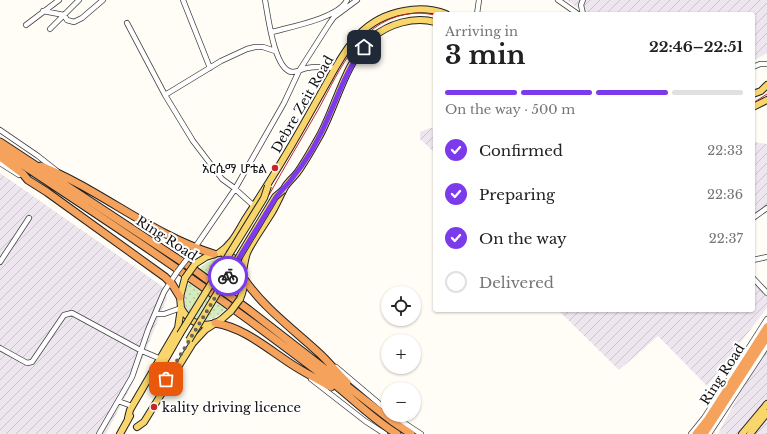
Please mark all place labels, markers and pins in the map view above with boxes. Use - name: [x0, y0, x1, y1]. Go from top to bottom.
- pin: [347, 30, 381, 64]
- place label: አርሴማ ሆቴል: [202, 160, 267, 177]
- marker: አርሴማ ሆቴል: [270, 163, 280, 173]
- pin: [149, 362, 183, 396]
- place label: kality driving licence: [162, 399, 301, 416]
- marker: kality driving licence: [149, 402, 159, 412]

